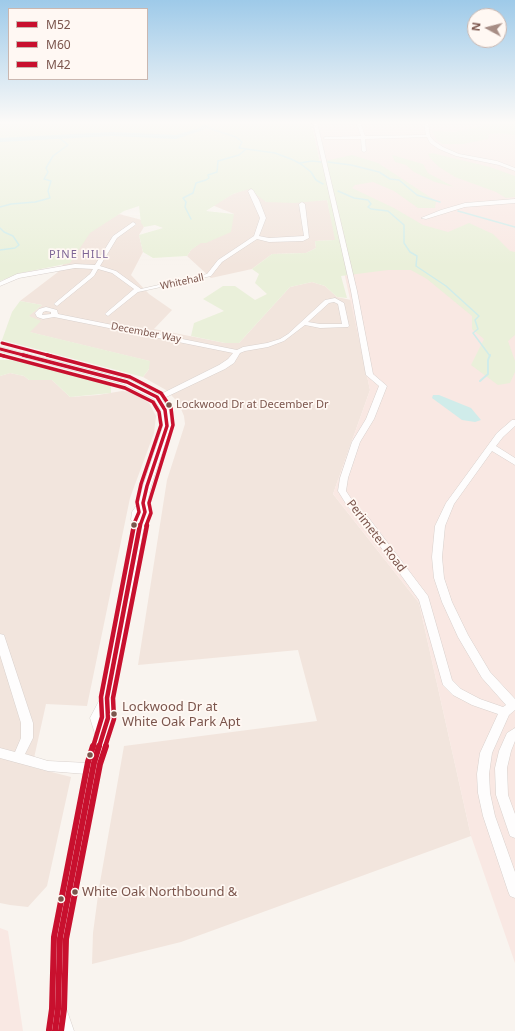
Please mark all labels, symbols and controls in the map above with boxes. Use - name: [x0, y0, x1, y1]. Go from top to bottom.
- legend: [8, 8, 148, 80]
- north arrow: [467, 8, 507, 48]
- text: M52: [46, 16, 71, 33]
- text: N: [468, 21, 484, 32]
- text: M60: [46, 36, 71, 53]
- text: M42: [46, 56, 71, 73]
- district label: PINE HILL: [49, 248, 109, 262]
- street label: Whitehall: [159, 272, 205, 292]
- street label: December Way: [110, 320, 182, 346]
- place label: Lockwood Dr at December Dr: [176, 398, 329, 412]
- marker: Lockwood Dr at December Dr: [164, 400, 174, 410]
- street label: Perimeter Road: [343, 497, 409, 575]
- unlabelled marker: [129, 520, 139, 530]
- place label: Lockwood Dr at White Oak Park Apt: [122, 699, 240, 730]
- marker: Lockwood Dr at White Oak Park Apt: [109, 709, 119, 719]
- unlabelled marker: [85, 750, 95, 760]
- place label: White Oak Northbound &: [82, 884, 237, 900]
- marker: White Oak Northbound &: [70, 887, 80, 897]
- unlabelled marker: [56, 894, 66, 904]

